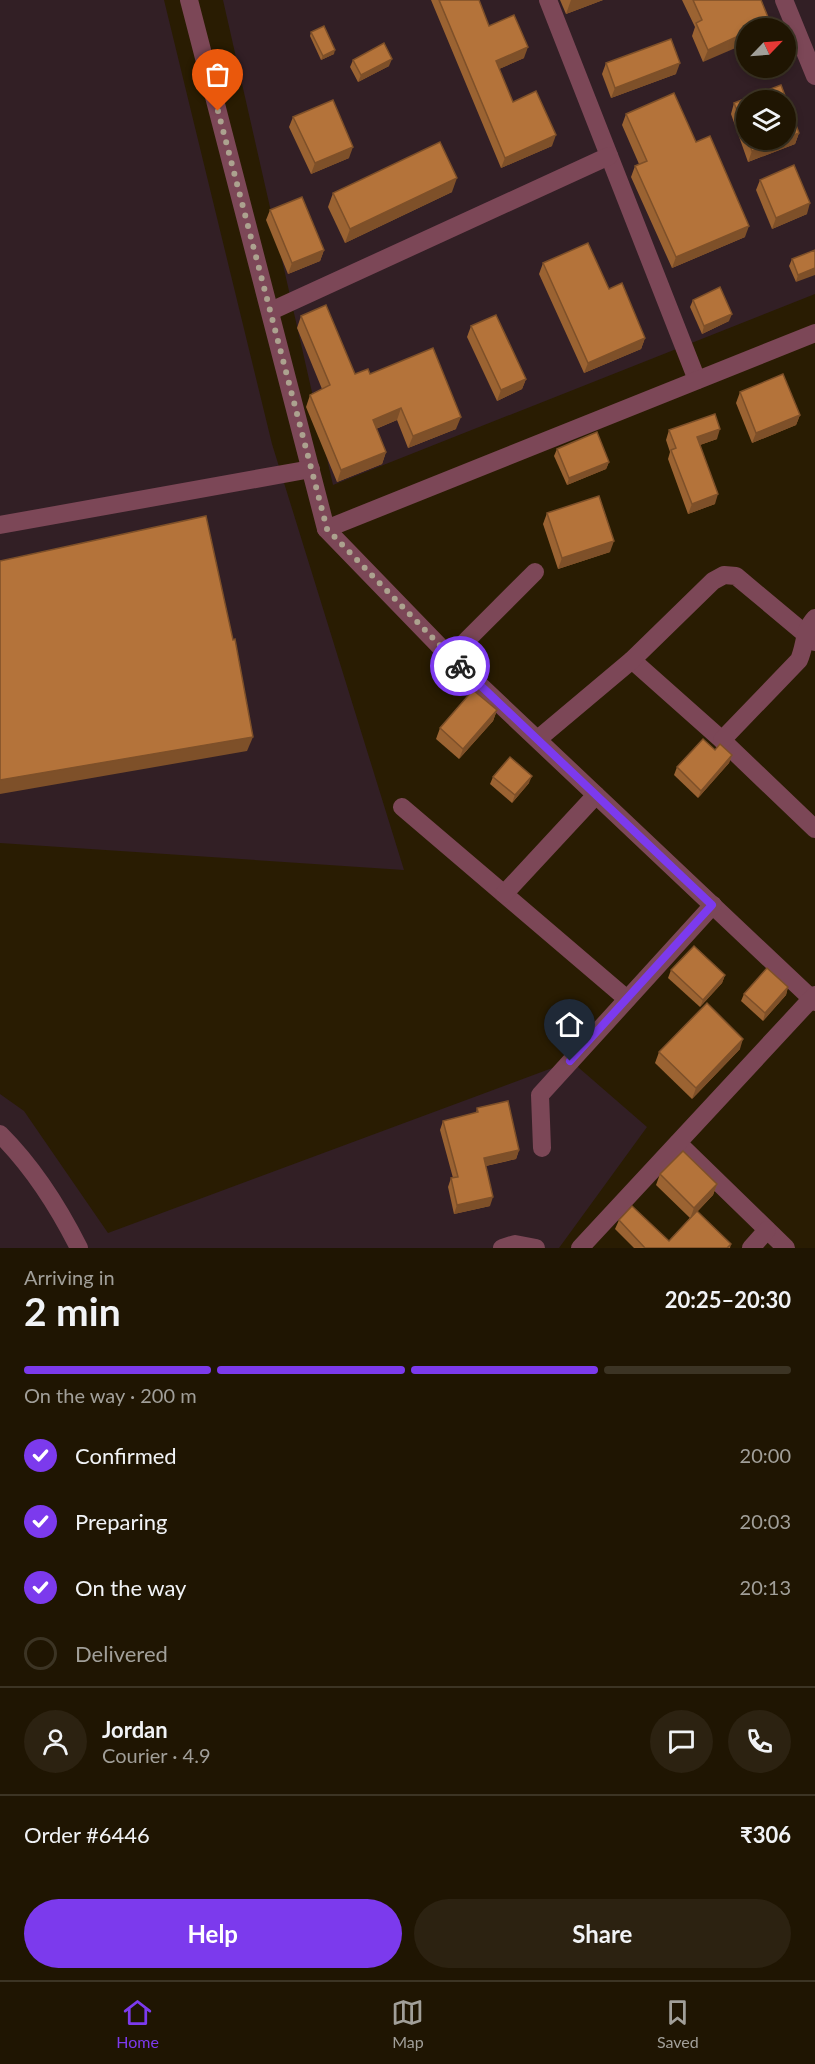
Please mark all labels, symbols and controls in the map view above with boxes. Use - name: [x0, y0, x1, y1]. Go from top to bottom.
- north arrow: [736, 18, 796, 78]
- map controls: [736, 18, 796, 150]
- pin: [192, 49, 243, 111]
- icon: bag: [201, 58, 234, 91]
- button: layers: [736, 90, 796, 150]
- courier: [430, 636, 490, 696]
- icon: bike: [444, 650, 477, 683]
- pin: [544, 999, 595, 1061]
- icon: home: [553, 1008, 586, 1041]
- text: Arriving in: [24, 1265, 115, 1289]
- text: 20:25–20:30: [665, 1286, 791, 1313]
- text: 2 min: [24, 1288, 121, 1334]
- text: On the way · 200 m: [24, 1383, 197, 1407]
- icon: check: [24, 1439, 57, 1472]
- text: Confirmed: [75, 1442, 177, 1469]
- text: 20:00: [740, 1443, 791, 1467]
- icon: check: [24, 1505, 57, 1538]
- text: Preparing: [75, 1508, 167, 1535]
- text: 20:03: [740, 1509, 791, 1533]
- icon: check: [24, 1571, 57, 1604]
- text: On the way: [75, 1574, 186, 1601]
- text: 20:13: [740, 1575, 791, 1599]
- text: Delivered: [75, 1640, 168, 1667]
- button: person: [24, 1710, 87, 1773]
- button: chat: [650, 1710, 713, 1773]
- button: phone: [728, 1710, 791, 1773]
- text: Jordan: [102, 1716, 168, 1743]
- text: Courier · 4.9: [102, 1743, 211, 1767]
- text: Order #6446: [24, 1821, 150, 1848]
- text: ₹306: [740, 1821, 791, 1848]
- button: Help: [24, 1899, 402, 1968]
- button: Share: [414, 1899, 791, 1968]
- tab: Home: [116, 1996, 159, 2051]
- tab: Map: [391, 1996, 424, 2051]
- tab: Saved: [657, 1996, 699, 2051]

